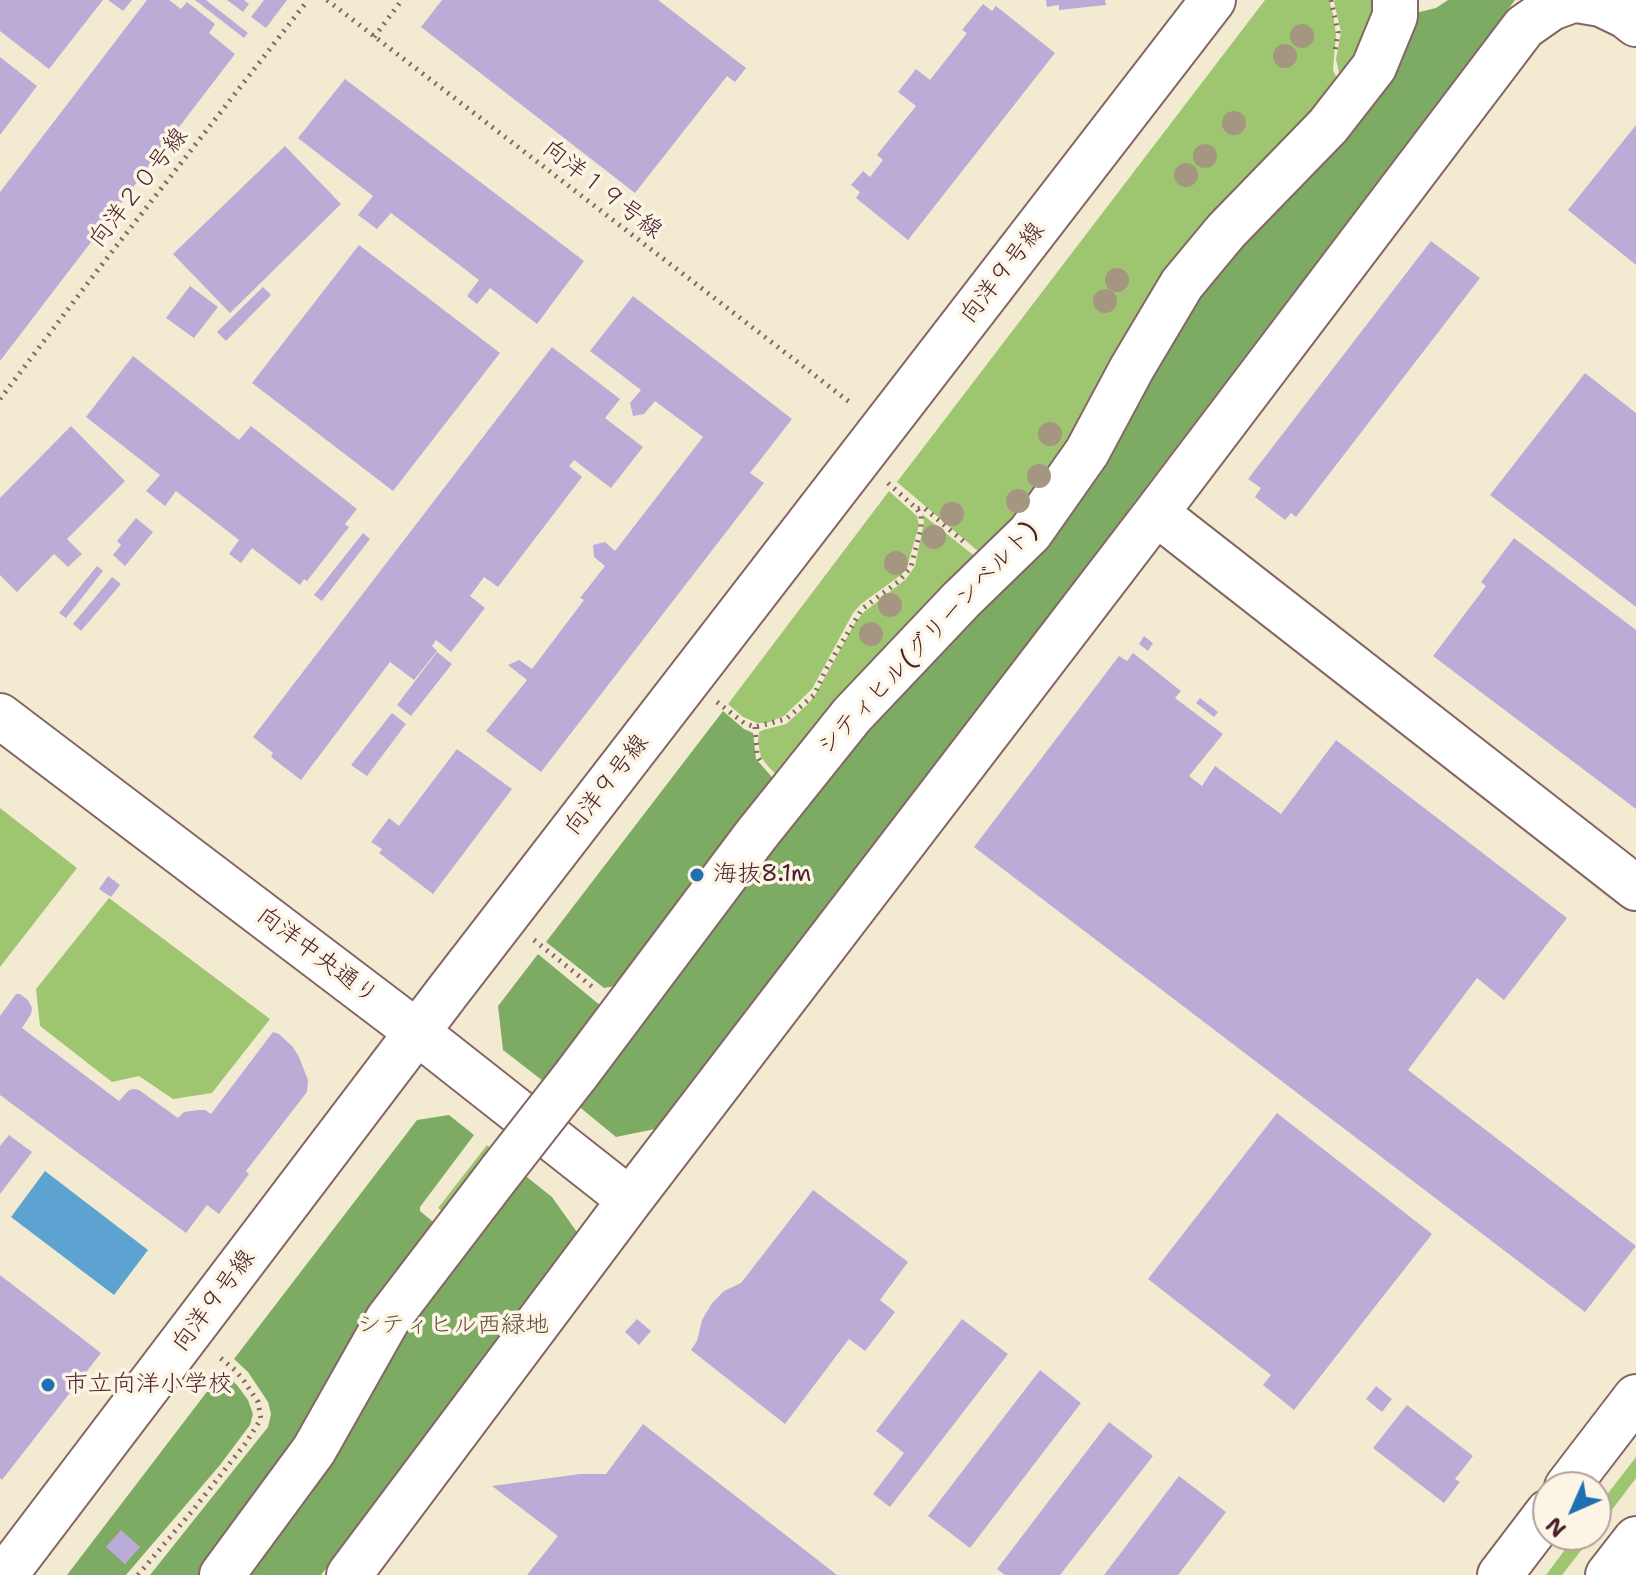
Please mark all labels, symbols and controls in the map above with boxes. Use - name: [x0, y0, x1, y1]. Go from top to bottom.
- street label: 向洋２０号線: [83, 122, 195, 254]
- street label: 向洋１９号線: [536, 134, 668, 246]
- street label: 向洋９号線: [955, 217, 1051, 329]
- street label: シティヒル(グリーンベルト): [812, 516, 1044, 762]
- street label: 向洋９号線: [559, 729, 655, 841]
- place label: 海抜8.1m: [713, 861, 811, 889]
- marker: 海抜8.1m: [688, 866, 706, 884]
- street label: 向洋中央通り: [251, 901, 383, 1011]
- street label: 向洋９号線: [166, 1244, 262, 1358]
- park label: シティヒル西緑地: [357, 1312, 549, 1340]
- place label: 市立向洋小学校: [64, 1371, 232, 1399]
- marker: 市立向洋小学校: [39, 1376, 57, 1394]
- north arrow: [1532, 1471, 1612, 1551]
- text: N: [1540, 1510, 1573, 1543]

